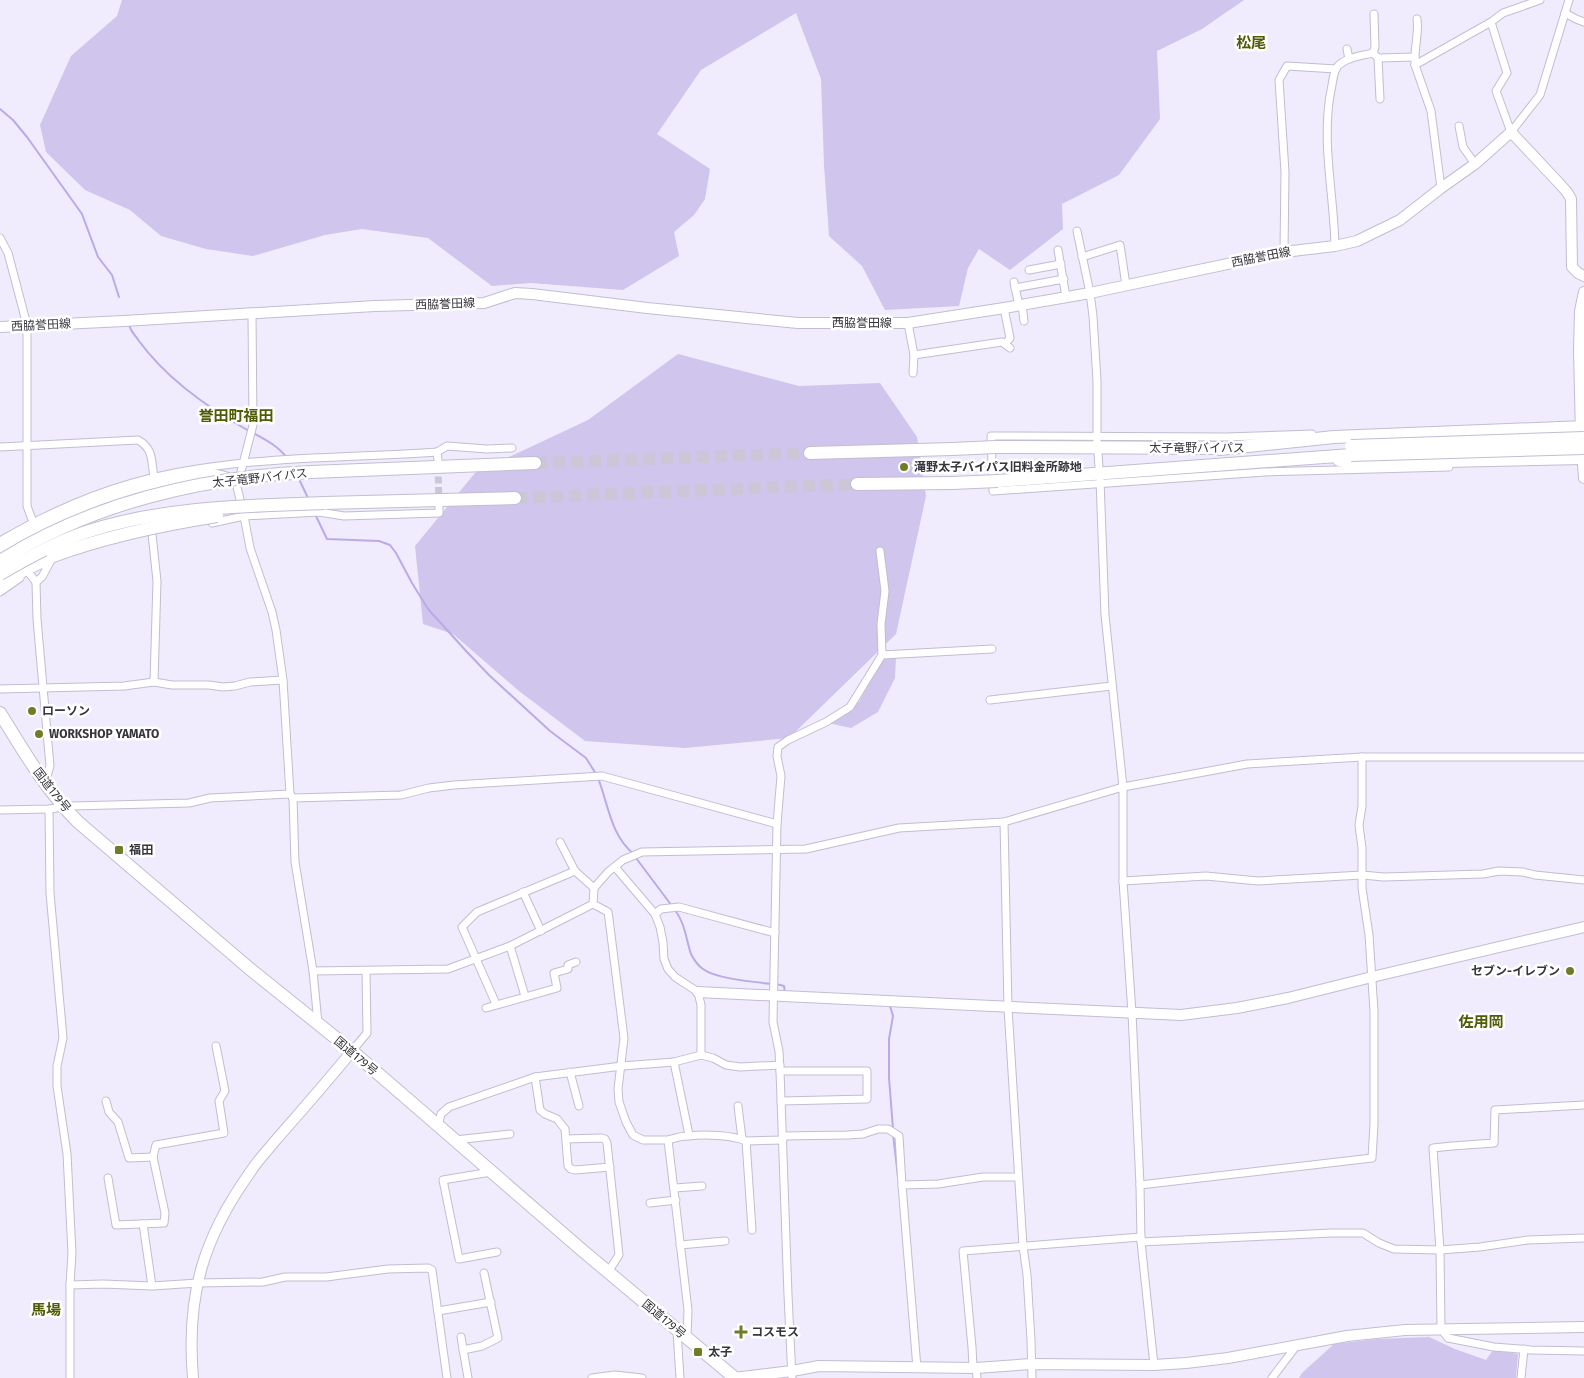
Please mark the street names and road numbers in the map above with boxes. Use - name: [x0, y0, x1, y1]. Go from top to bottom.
- street label: 西脇誉田線: [1230, 244, 1292, 270]
- street label: 西脇誉田線: [415, 296, 475, 312]
- street label: 西脇誉田線: [11, 316, 71, 334]
- street label: 西脇誉田線: [832, 316, 892, 330]
- street label: 太子竜野バイパス: [1149, 441, 1245, 455]
- street label: 太子竜野バイパス: [212, 466, 308, 490]
- street label: 国道179号: [30, 765, 74, 815]
- street label: 国道179号: [331, 1034, 381, 1078]
- street label: 国道179号: [639, 1297, 689, 1341]

